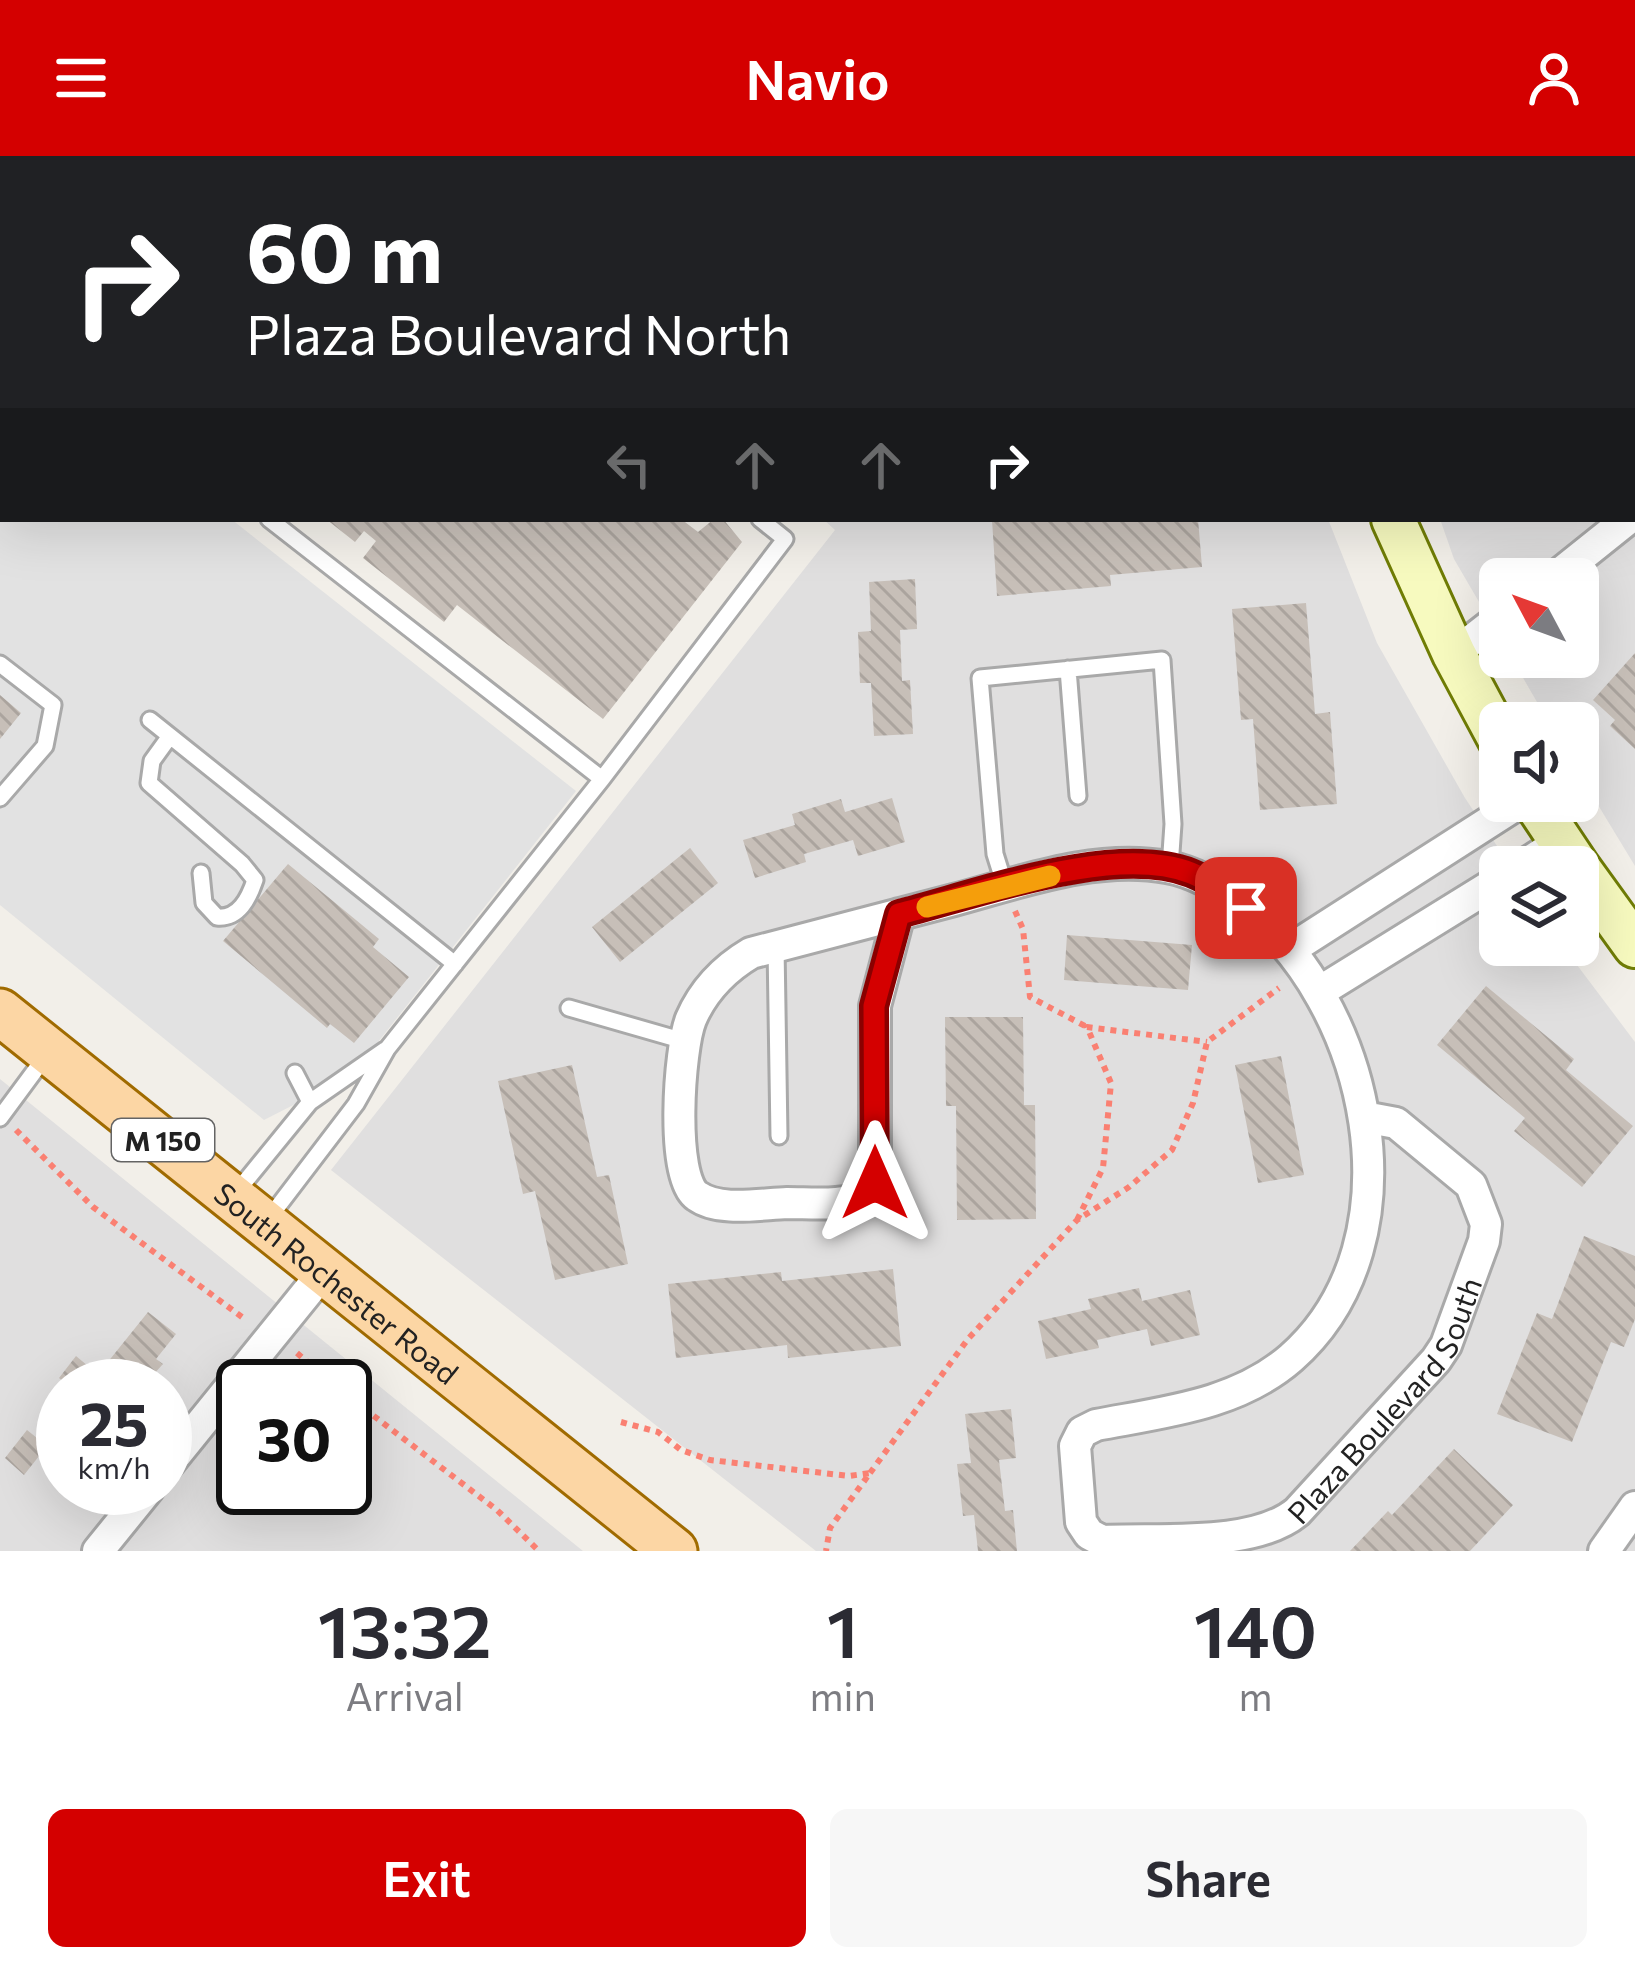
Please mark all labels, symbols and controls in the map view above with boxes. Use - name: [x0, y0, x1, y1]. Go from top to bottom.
- icon: menu: [48, 45, 114, 111]
- text: Navio: [745, 45, 890, 111]
- icon: person: [1521, 45, 1587, 111]
- text: 60 m: [246, 198, 443, 300]
- icon: right: [48, 204, 204, 360]
- text: Plaza Boulevard North: [246, 300, 791, 366]
- icon: left: [596, 432, 662, 498]
- icon: ahead: [722, 432, 788, 498]
- icon: ahead: [848, 432, 914, 498]
- icon: right: [974, 432, 1040, 498]
- north arrow: [1479, 558, 1599, 678]
- map controls: [1479, 558, 1599, 966]
- button: sound: [1479, 702, 1599, 822]
- button: layers: [1479, 846, 1599, 966]
- pin: [1195, 857, 1297, 959]
- icon: arrive: [1213, 875, 1279, 941]
- road number: M 150: [112, 1119, 214, 1161]
- position arrow: [812, 1120, 938, 1246]
- street label: South Rochester Road: [208, 1173, 467, 1391]
- street label: Plaza Boulevard South: [1278, 1272, 1488, 1530]
- speed limit sign: 30: [216, 1359, 372, 1515]
- text: 25: [79, 1385, 149, 1458]
- text: km/h: [78, 1448, 150, 1485]
- text: 13:32: [318, 1585, 492, 1673]
- text: 1: [827, 1585, 859, 1673]
- text: 140: [1194, 1585, 1317, 1673]
- text: Arrival: [346, 1671, 464, 1719]
- text: min: [810, 1671, 876, 1719]
- text: m: [1238, 1671, 1272, 1719]
- button: Exit: [48, 1809, 806, 1947]
- button: Share: [830, 1809, 1587, 1947]

